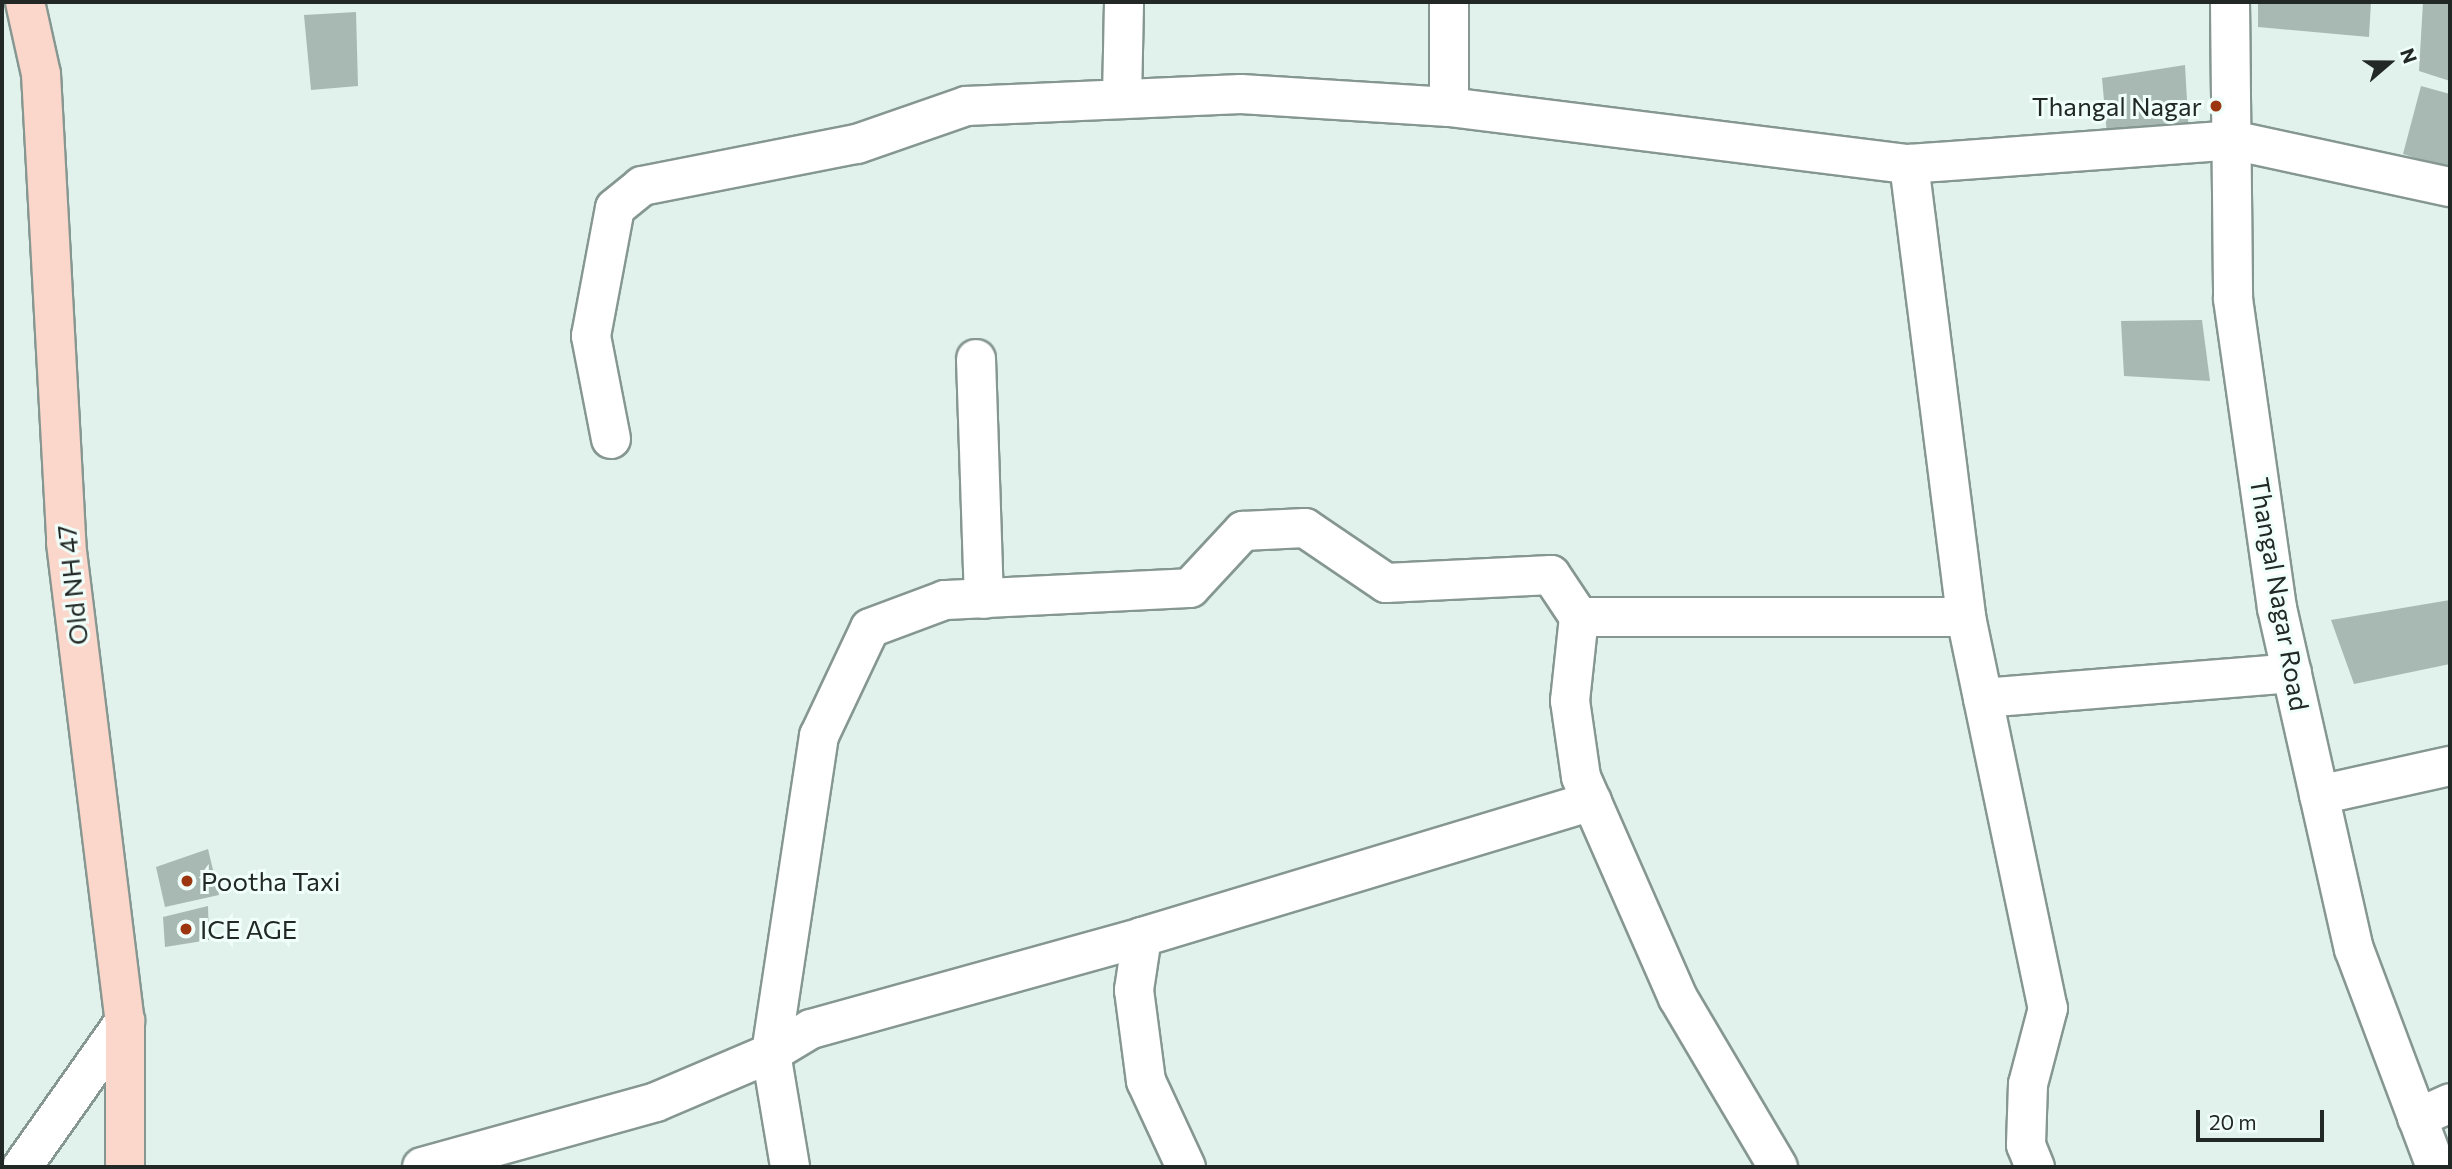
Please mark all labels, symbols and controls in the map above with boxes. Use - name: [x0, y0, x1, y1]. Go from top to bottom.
- north arrow: [2354, 28, 2424, 98]
- text: N: [2396, 45, 2422, 66]
- place label: Thangal Nagar: [2032, 90, 2202, 122]
- marker: Thangal Nagar: [2208, 98, 2224, 114]
- street label: Thangal Nagar Road: [2244, 475, 2316, 713]
- street label: Old NH 47: [50, 523, 94, 647]
- place label: Pootha Taxi: [201, 865, 340, 897]
- marker: Pootha Taxi: [179, 873, 195, 889]
- place label: ICE AGE: [200, 913, 297, 945]
- marker: ICE AGE: [178, 921, 194, 937]
- scale bar: [2200, 1096, 2328, 1140]
- text: 20 m: [2209, 1109, 2257, 1134]

